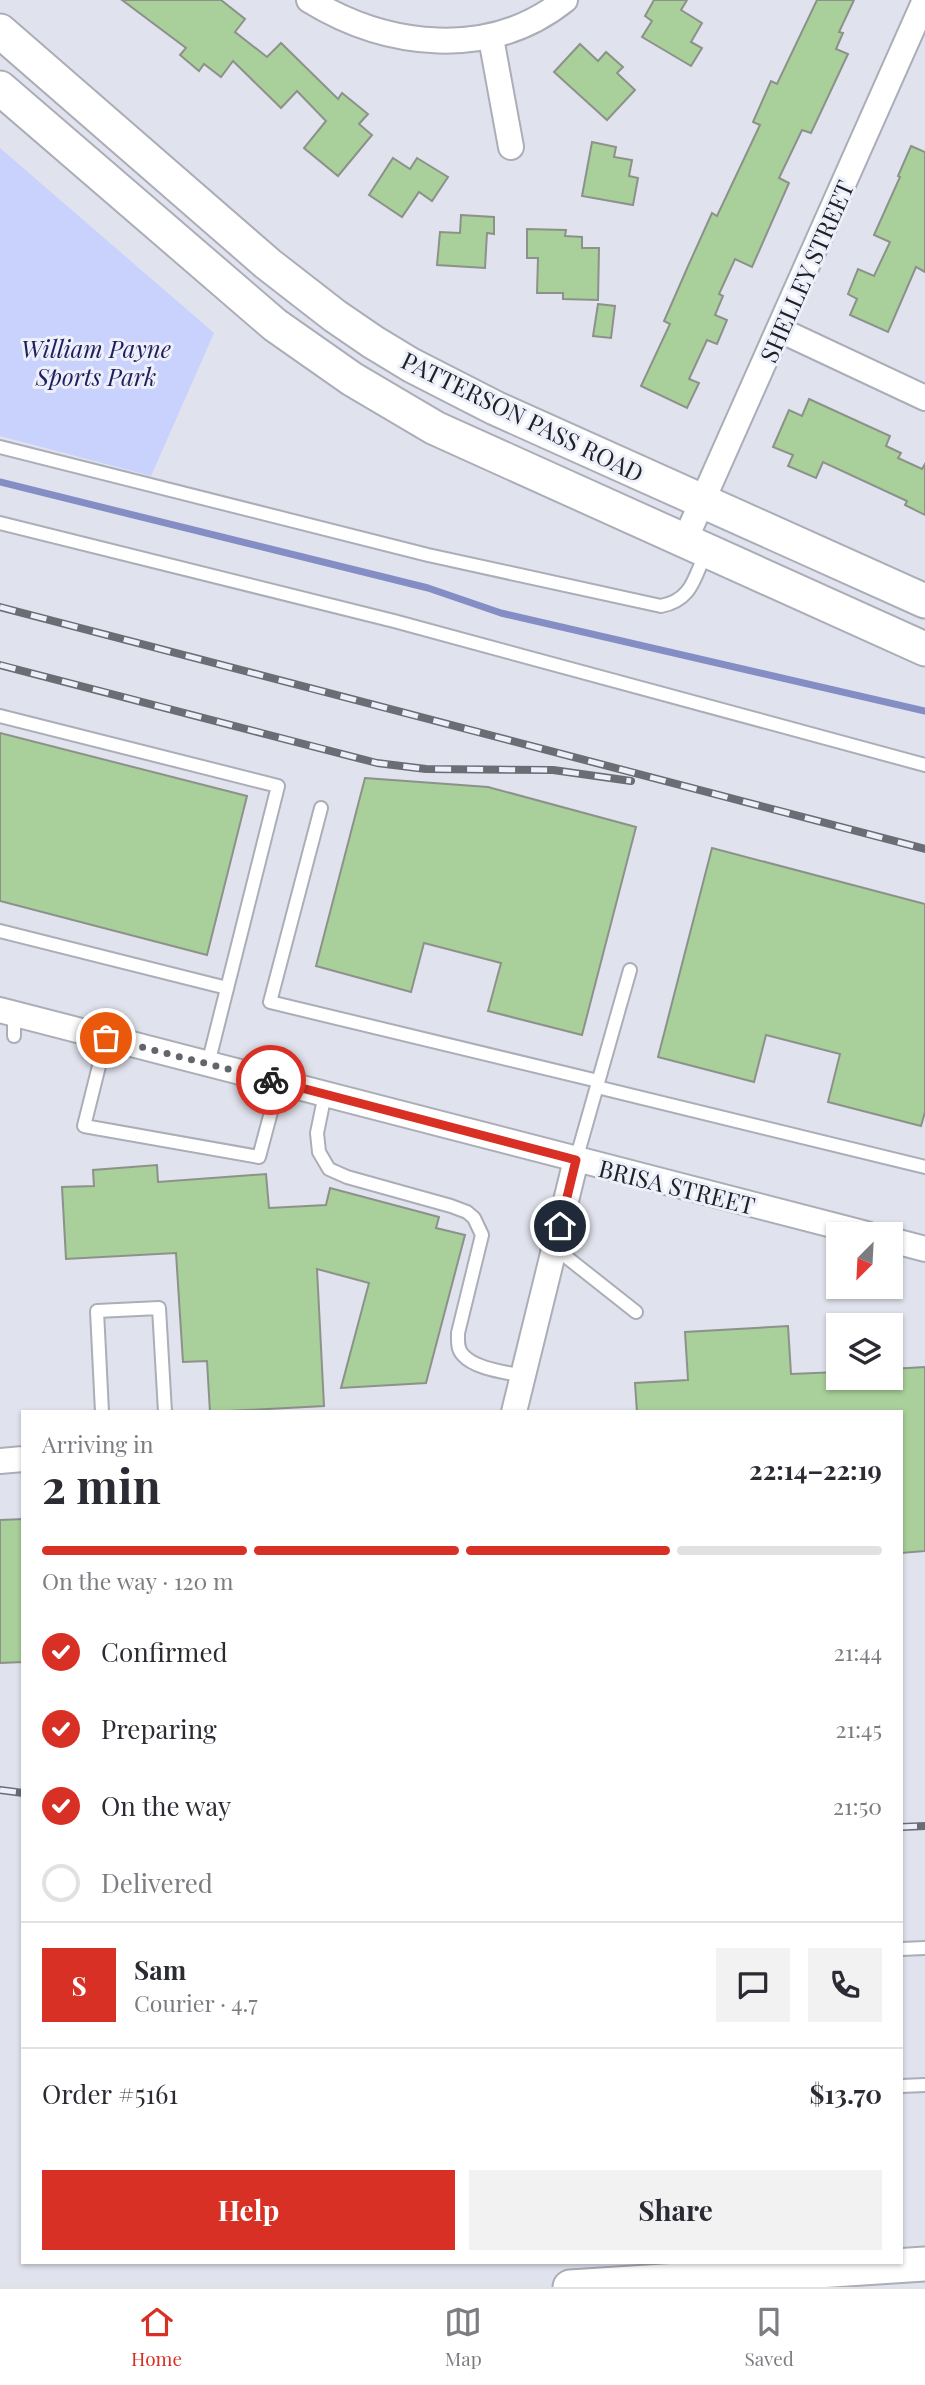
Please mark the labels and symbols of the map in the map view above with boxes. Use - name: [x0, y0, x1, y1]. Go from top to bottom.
- street label: SHELLEY STREET: [752, 175, 860, 367]
- park label: William Payne Sports Park: [21, 332, 171, 392]
- street label: PATTERSON PASS ROAD: [397, 343, 649, 489]
- pin: [76, 1008, 136, 1068]
- courier: [236, 1045, 306, 1115]
- street label: BRISA STREET: [596, 1151, 759, 1221]
- pin: [530, 1196, 590, 1256]
- north arrow: [826, 1222, 903, 1298]

